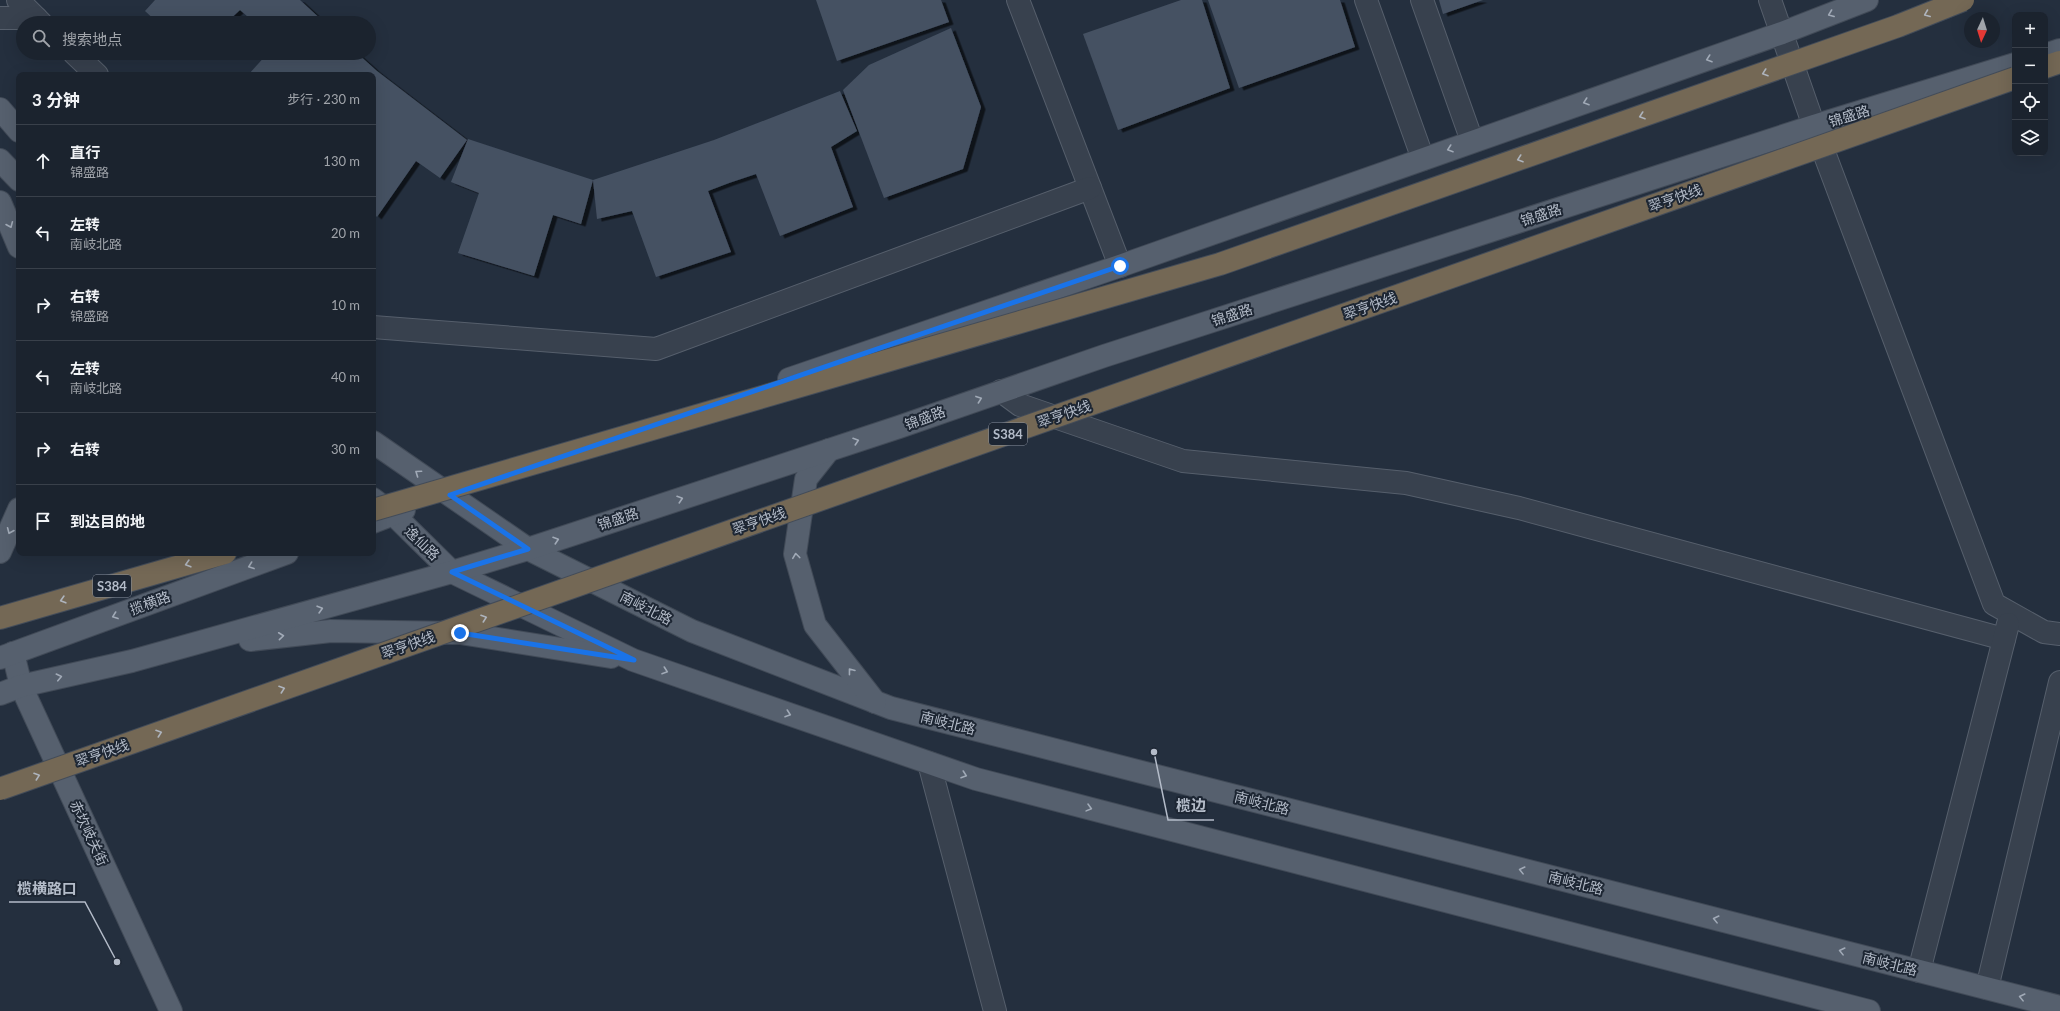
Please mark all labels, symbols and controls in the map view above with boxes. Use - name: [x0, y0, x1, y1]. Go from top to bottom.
- one-way arrow: [1827, 10, 1834, 18]
- one-way arrow: [1923, 10, 1930, 18]
- north arrow: [1964, 12, 2000, 48]
- map controls: [2012, 12, 2048, 156]
- button: +: [2012, 12, 2048, 48]
- search box: [16, 16, 376, 60]
- icon: search: [30, 27, 52, 49]
- text: 搜索地点: [62, 30, 122, 48]
- button: −: [2012, 48, 2048, 84]
- one-way arrow: [1705, 54, 1712, 63]
- one-way arrow: [1762, 68, 1769, 76]
- button: locate: [2012, 84, 2048, 120]
- text: 3 分钟: [32, 89, 80, 110]
- text: 步行 · 230 m: [287, 91, 360, 107]
- one-way arrow: [1583, 97, 1590, 105]
- street label: 锦盛路: [1826, 101, 1871, 130]
- one-way arrow: [1639, 111, 1646, 119]
- button: layers: [2012, 120, 2048, 156]
- text: 直行: [70, 143, 100, 161]
- one-way arrow: [1447, 145, 1454, 153]
- icon: ahead: [32, 150, 54, 172]
- text: 130 m: [323, 153, 360, 169]
- one-way arrow: [1516, 154, 1523, 162]
- text: 锦盛路: [70, 164, 109, 180]
- street label: 翠亨快线: [1646, 180, 1704, 215]
- street label: 锦盛路: [1518, 200, 1563, 229]
- text: 左转: [70, 215, 100, 233]
- one-way arrow: [5, 221, 13, 228]
- icon: left: [32, 222, 54, 244]
- text: 20 m: [331, 225, 360, 241]
- text: 南岐北路: [70, 236, 122, 252]
- route start: [1111, 257, 1129, 275]
- text: 右转: [70, 287, 100, 305]
- street label: 翠亨快线: [1341, 288, 1399, 323]
- icon: right: [32, 294, 54, 316]
- text: 10 m: [331, 297, 360, 313]
- street label: 锦盛路: [1209, 300, 1254, 329]
- text: 锦盛路: [70, 308, 109, 324]
- text: 左转: [70, 359, 100, 377]
- icon: left: [32, 366, 54, 388]
- text: 40 m: [331, 369, 360, 385]
- text: 南岐北路: [70, 380, 122, 396]
- one-way arrow: [976, 395, 983, 403]
- street label: 翠亨快线: [1035, 396, 1093, 431]
- street label: 锦盛路: [902, 402, 947, 433]
- road number: S384: [989, 423, 1027, 445]
- one-way arrow: [853, 437, 860, 446]
- icon: right: [32, 438, 54, 460]
- text: 右转: [70, 440, 100, 458]
- text: 30 m: [331, 441, 360, 457]
- one-way arrow: [415, 471, 422, 478]
- one-way arrow: [676, 495, 683, 504]
- street label: 翠亨快线: [730, 503, 788, 538]
- street label: 锦盛路: [595, 504, 640, 533]
- icon: arrive: [32, 510, 54, 532]
- text: 到达目的地: [70, 512, 145, 530]
- street label: 逸仙路: [401, 522, 443, 563]
- one-way arrow: [6, 527, 14, 534]
- one-way arrow: [552, 536, 559, 544]
- one-way arrow: [792, 553, 801, 559]
- one-way arrow: [184, 559, 191, 568]
- one-way arrow: [247, 562, 254, 570]
- road number: S384: [93, 575, 131, 597]
- street label: 揽横路: [127, 587, 172, 618]
- street label: 南岐北路: [617, 587, 675, 628]
- one-way arrow: [59, 595, 66, 604]
- one-way arrow: [317, 605, 324, 614]
- one-way arrow: [112, 611, 119, 619]
- one-way arrow: [480, 615, 487, 623]
- route end: [451, 624, 469, 642]
- street label: 翠亨快线: [379, 627, 437, 662]
- one-way arrow: [278, 632, 284, 641]
- one-way arrow: [661, 666, 668, 675]
- one-way arrow: [848, 668, 855, 675]
- one-way arrow: [56, 674, 63, 682]
- one-way arrow: [278, 686, 285, 694]
- street label: 南岐北路: [919, 707, 977, 738]
- one-way arrow: [784, 709, 791, 717]
- one-way arrow: [156, 729, 163, 737]
- street label: 翠亨快线: [73, 735, 131, 770]
- one-way arrow: [960, 770, 967, 778]
- one-way arrow: [33, 772, 40, 781]
- street label: 南岐北路: [1233, 787, 1291, 818]
- callout: 榄边: [1168, 793, 1214, 820]
- text: 榄边: [1176, 796, 1206, 814]
- street label: 赤坎岐关街: [67, 797, 112, 868]
- one-way arrow: [1086, 804, 1092, 812]
- one-way arrow: [1519, 866, 1526, 874]
- street label: 南岐北路: [1547, 867, 1605, 898]
- callout: 榄横路口: [9, 875, 85, 902]
- text: 榄横路口: [17, 879, 77, 897]
- one-way arrow: [1713, 915, 1720, 924]
- one-way arrow: [1839, 948, 1845, 956]
- street label: 南岐北路: [1861, 948, 1919, 979]
- one-way arrow: [2019, 994, 2025, 1002]

